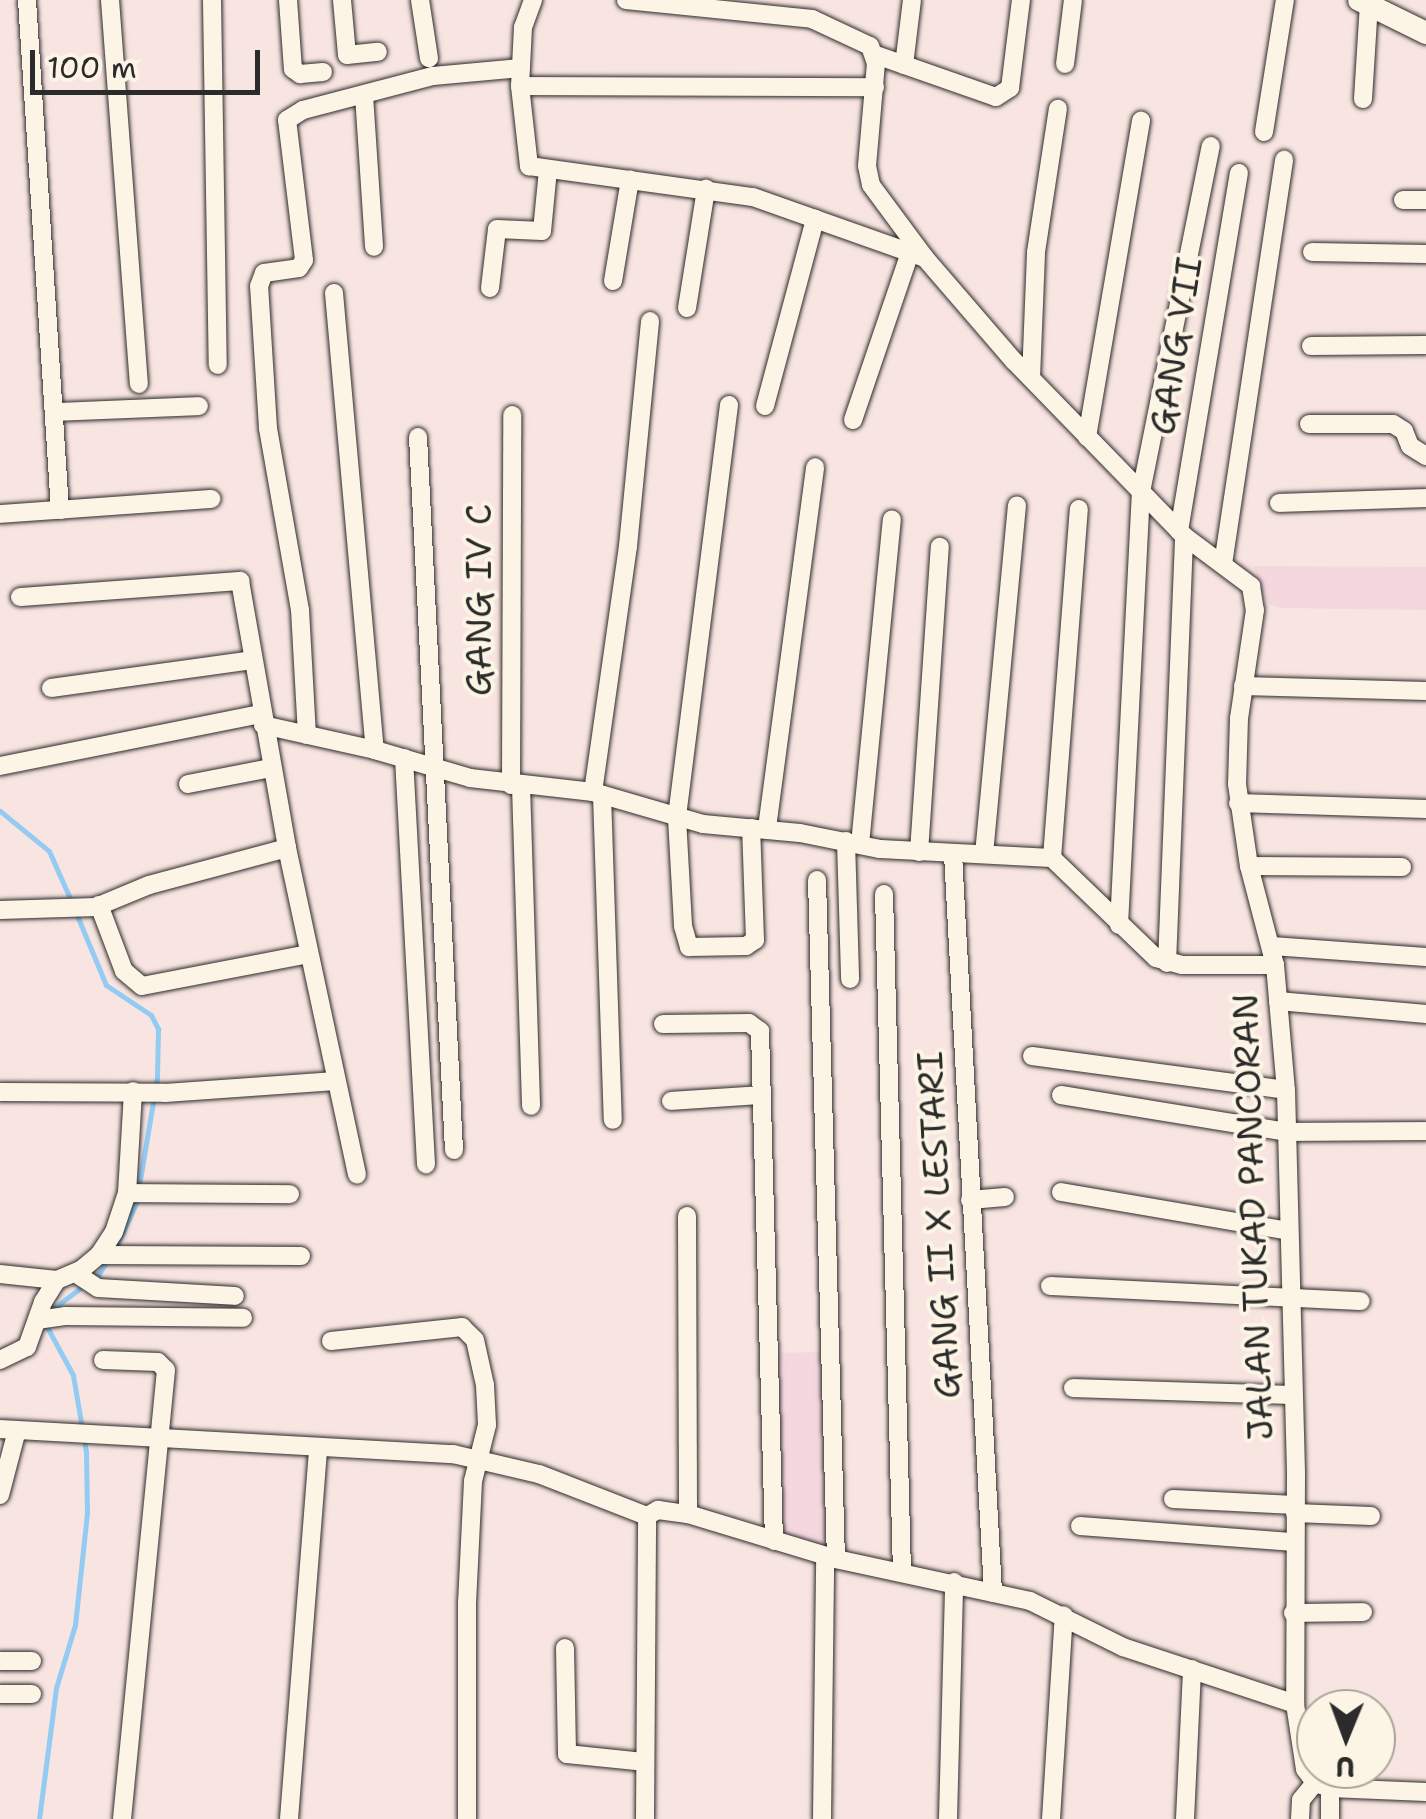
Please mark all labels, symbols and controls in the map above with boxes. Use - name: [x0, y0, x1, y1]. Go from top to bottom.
- scale bar: [35, 30, 265, 92]
- text: 100 m: [47, 47, 137, 88]
- street label: GANG VII: [1141, 254, 1211, 438]
- street label: GANG IV C: [458, 504, 500, 696]
- street label: JALAN TUKAD PANCORAN: [1224, 993, 1282, 1441]
- street label: GANG II X LESTARI: [909, 1050, 969, 1400]
- north arrow: [1296, 1689, 1396, 1789]
- text: U: [1336, 1748, 1355, 1786]

